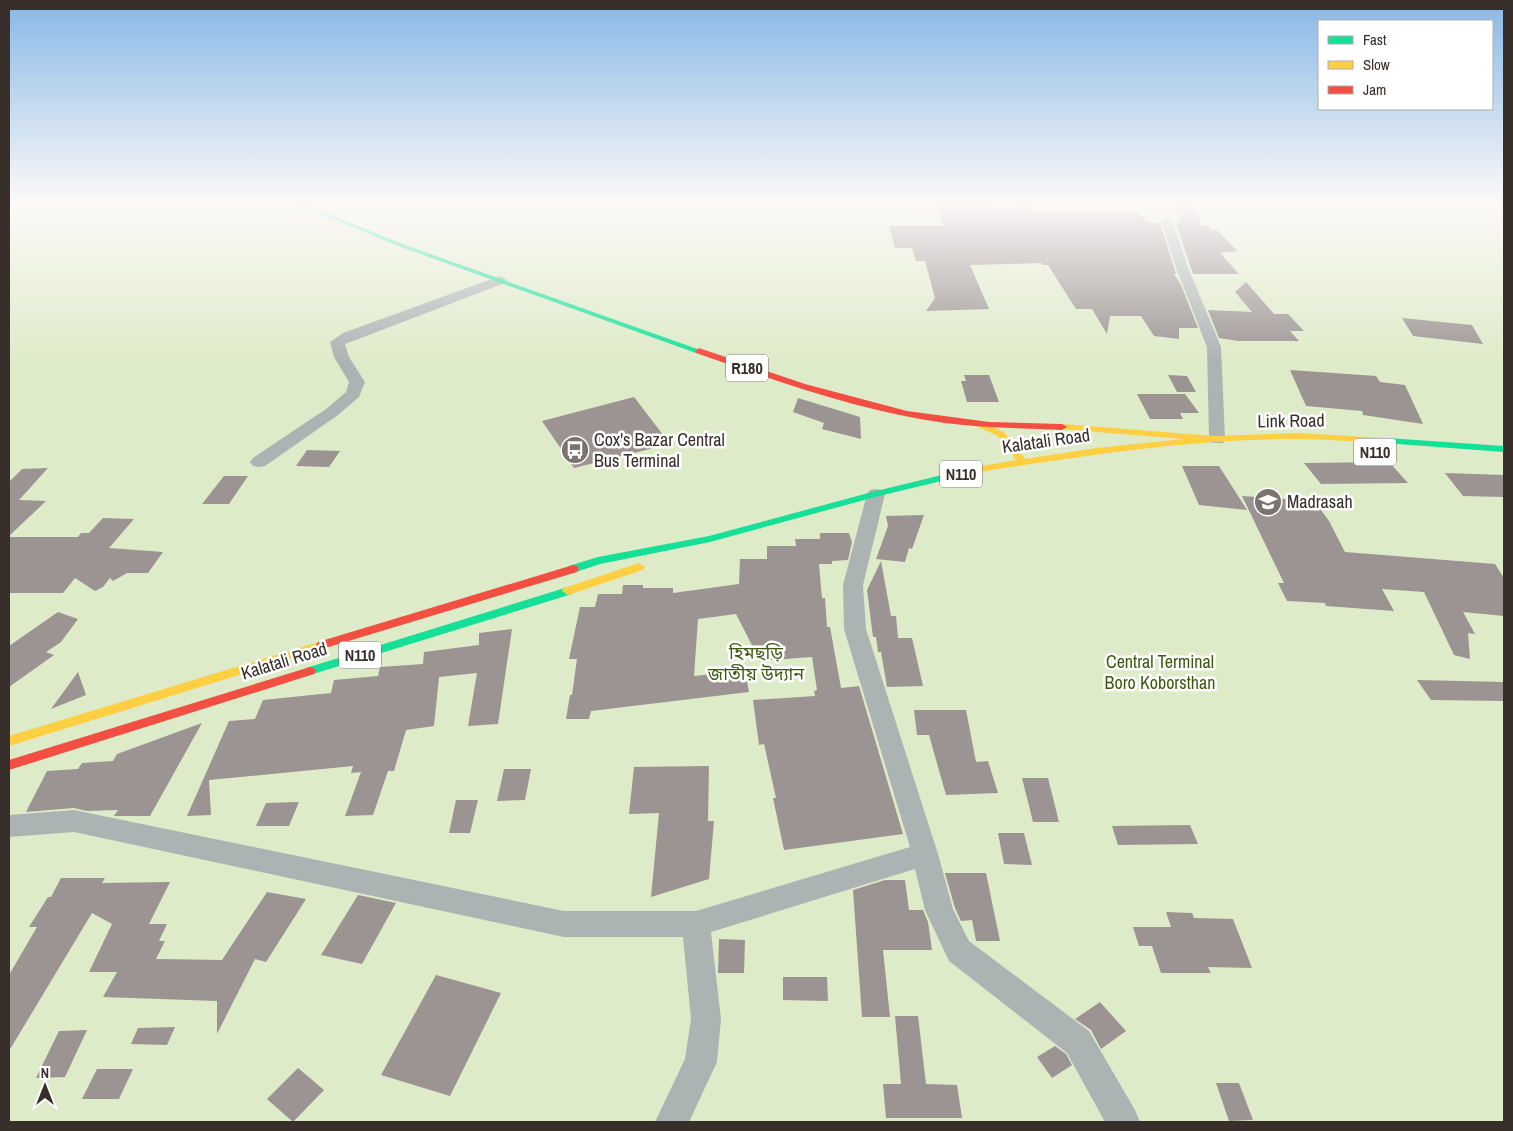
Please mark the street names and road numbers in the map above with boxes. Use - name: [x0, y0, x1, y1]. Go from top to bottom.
- road number: R180: [726, 354, 768, 382]
- street label: Link Road: [1257, 407, 1325, 434]
- street label: Kalatali Road: [1000, 422, 1092, 459]
- road number: N110: [1354, 438, 1396, 466]
- road number: N110: [940, 460, 982, 488]
- street label: Kalatali Road: [238, 636, 330, 685]
- road number: N110: [339, 642, 381, 668]

